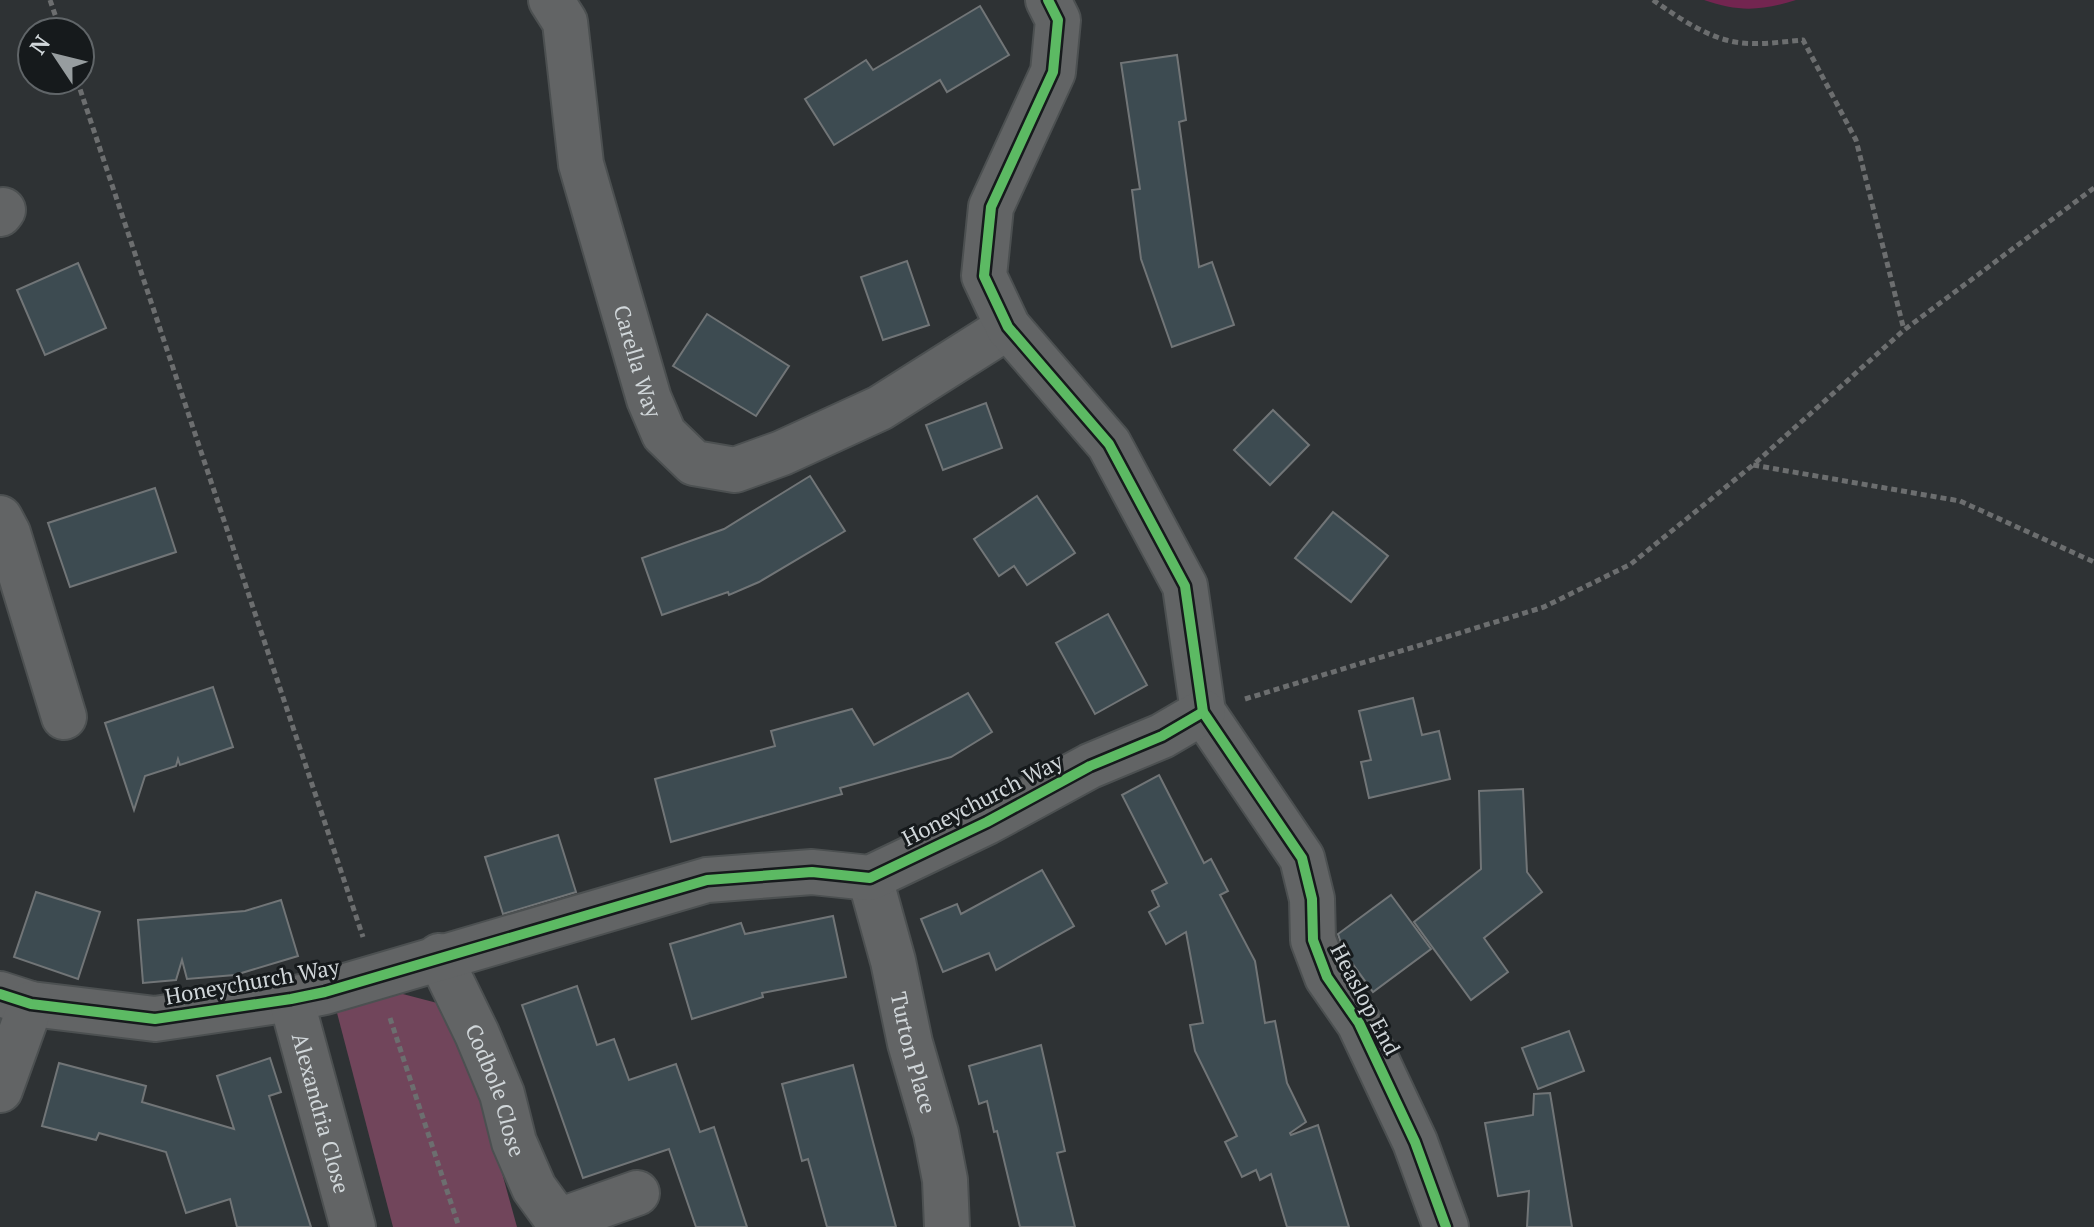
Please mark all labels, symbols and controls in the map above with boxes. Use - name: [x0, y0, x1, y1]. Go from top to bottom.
- north arrow: [16, 16, 96, 96]
- text: N: [23, 29, 56, 59]
- street label: Carella Way: [608, 301, 670, 422]
- street label: Honeychurch Way: [897, 746, 1068, 852]
- street label: Heaslop End: [1324, 938, 1408, 1060]
- street label: Honeychurch Way: [162, 951, 342, 1011]
- street label: Turton Place: [885, 989, 944, 1117]
- street label: Codbole Close: [460, 1018, 533, 1161]
- street label: Alexandria Close: [286, 1029, 358, 1196]

